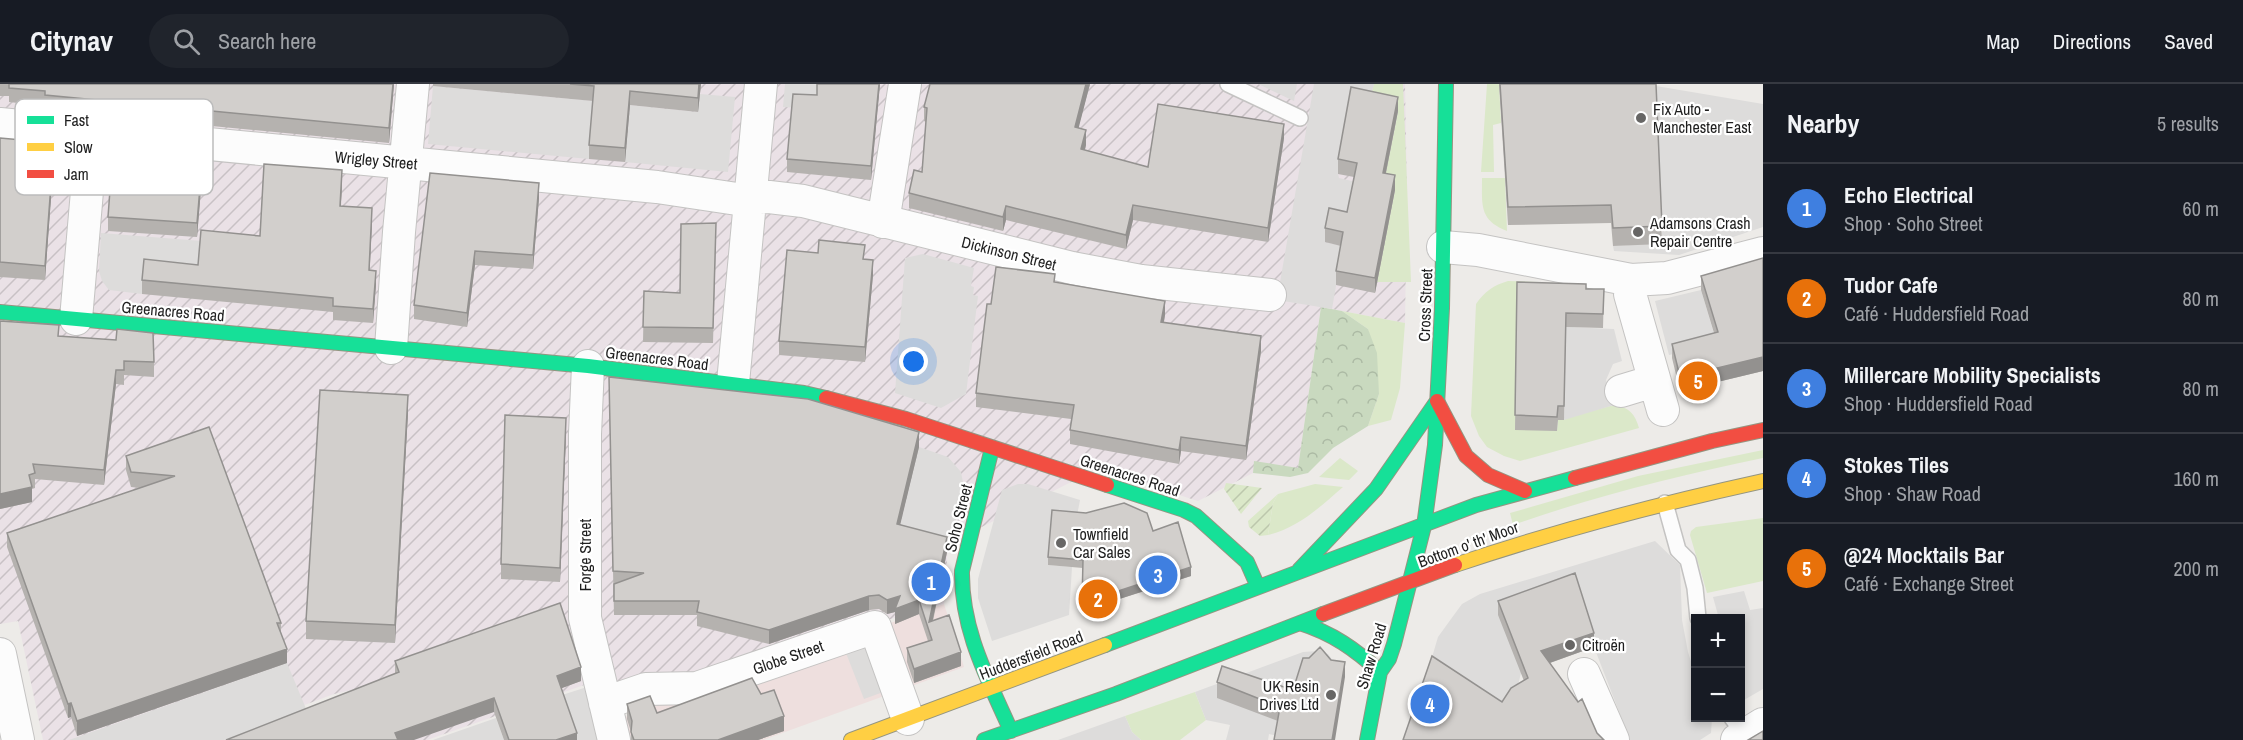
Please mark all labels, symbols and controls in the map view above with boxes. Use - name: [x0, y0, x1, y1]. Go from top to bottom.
- search box: [149, 14, 569, 68]
- text: Citynav: [30, 22, 113, 60]
- icon: search: [170, 25, 203, 58]
- text: Search here: [218, 26, 316, 56]
- text: Map: [1986, 27, 2020, 56]
- text: Directions: [2053, 27, 2131, 56]
- text: Saved: [2164, 27, 2213, 56]
- place label: Fix Auto - Manchester East: [1653, 98, 1752, 138]
- legend: [15, 99, 213, 195]
- text: Nearby: [1787, 106, 1859, 141]
- text: Fast: [64, 109, 89, 131]
- text: 5 results: [2157, 110, 2219, 137]
- marker: Fix Auto - Manchester East: [1634, 111, 1648, 125]
- text: Slow: [64, 136, 93, 158]
- street label: Wrigley Street: [334, 145, 419, 175]
- text: Jam: [64, 163, 89, 185]
- text: Echo Electrical: [1844, 180, 1973, 210]
- text: 1: [1802, 195, 1811, 222]
- text: 60 m: [2183, 195, 2219, 222]
- text: Shop · Soho Street: [1844, 210, 1983, 237]
- place label: Adamsons Crash Repair Centre: [1649, 212, 1751, 252]
- marker: Adamsons Crash Repair Centre: [1631, 225, 1645, 239]
- street label: Dickinson Street: [959, 231, 1059, 275]
- street label: Cross Street: [1413, 268, 1437, 342]
- text: Tudor Cafe: [1844, 270, 1938, 300]
- text: 2: [1802, 285, 1811, 312]
- text: 80 m: [2183, 285, 2219, 312]
- street label: Greenacres Road: [120, 296, 226, 326]
- text: Café · Huddersfield Road: [1844, 300, 2029, 327]
- street label: Greenacres Road: [604, 341, 710, 375]
- your location: [899, 347, 928, 376]
- pin: 5: [1678, 358, 1718, 404]
- text: Millercare Mobility Specialists: [1844, 360, 2101, 390]
- text: 3: [1802, 375, 1811, 402]
- text: 80 m: [2183, 375, 2219, 402]
- text: Shop · Huddersfield Road: [1844, 390, 2033, 417]
- street label: Greenacres Road: [1077, 449, 1183, 501]
- text: Stokes Tiles: [1844, 450, 1949, 480]
- text: 4: [1802, 465, 1811, 492]
- text: 160 m: [2173, 465, 2219, 492]
- text: Shop · Shaw Road: [1844, 480, 1981, 507]
- street label: Soho Street: [939, 481, 977, 554]
- street label: Bottom o' th' Moor: [1415, 515, 1522, 572]
- street label: Forge Street: [574, 519, 596, 591]
- place label: Townfield Car Sales: [1073, 523, 1131, 563]
- marker: Townfield Car Sales: [1054, 536, 1068, 550]
- text: @24 Mocktails Bar: [1844, 540, 2004, 570]
- pin: 3: [1138, 552, 1178, 598]
- text: 5: [1802, 555, 1811, 582]
- text: 200 m: [2173, 555, 2219, 582]
- pin: 1: [912, 560, 950, 604]
- text: Café · Exchange Street: [1844, 570, 2014, 597]
- pin: 2: [1078, 576, 1118, 622]
- map controls: [1691, 614, 1745, 722]
- button: +: [1691, 614, 1745, 668]
- street label: Shaw Road: [1351, 620, 1391, 692]
- street label: Huddersfield Road: [976, 625, 1086, 685]
- street label: Globe Street: [750, 634, 827, 679]
- place label: Citroën: [1582, 634, 1625, 656]
- marker: Citroën: [1563, 638, 1577, 652]
- button: −: [1691, 668, 1745, 722]
- place label: UK Resin Drives Ltd: [1259, 675, 1319, 715]
- pin: 4: [1410, 682, 1450, 726]
- marker: UK Resin Drives Ltd: [1324, 688, 1338, 702]

